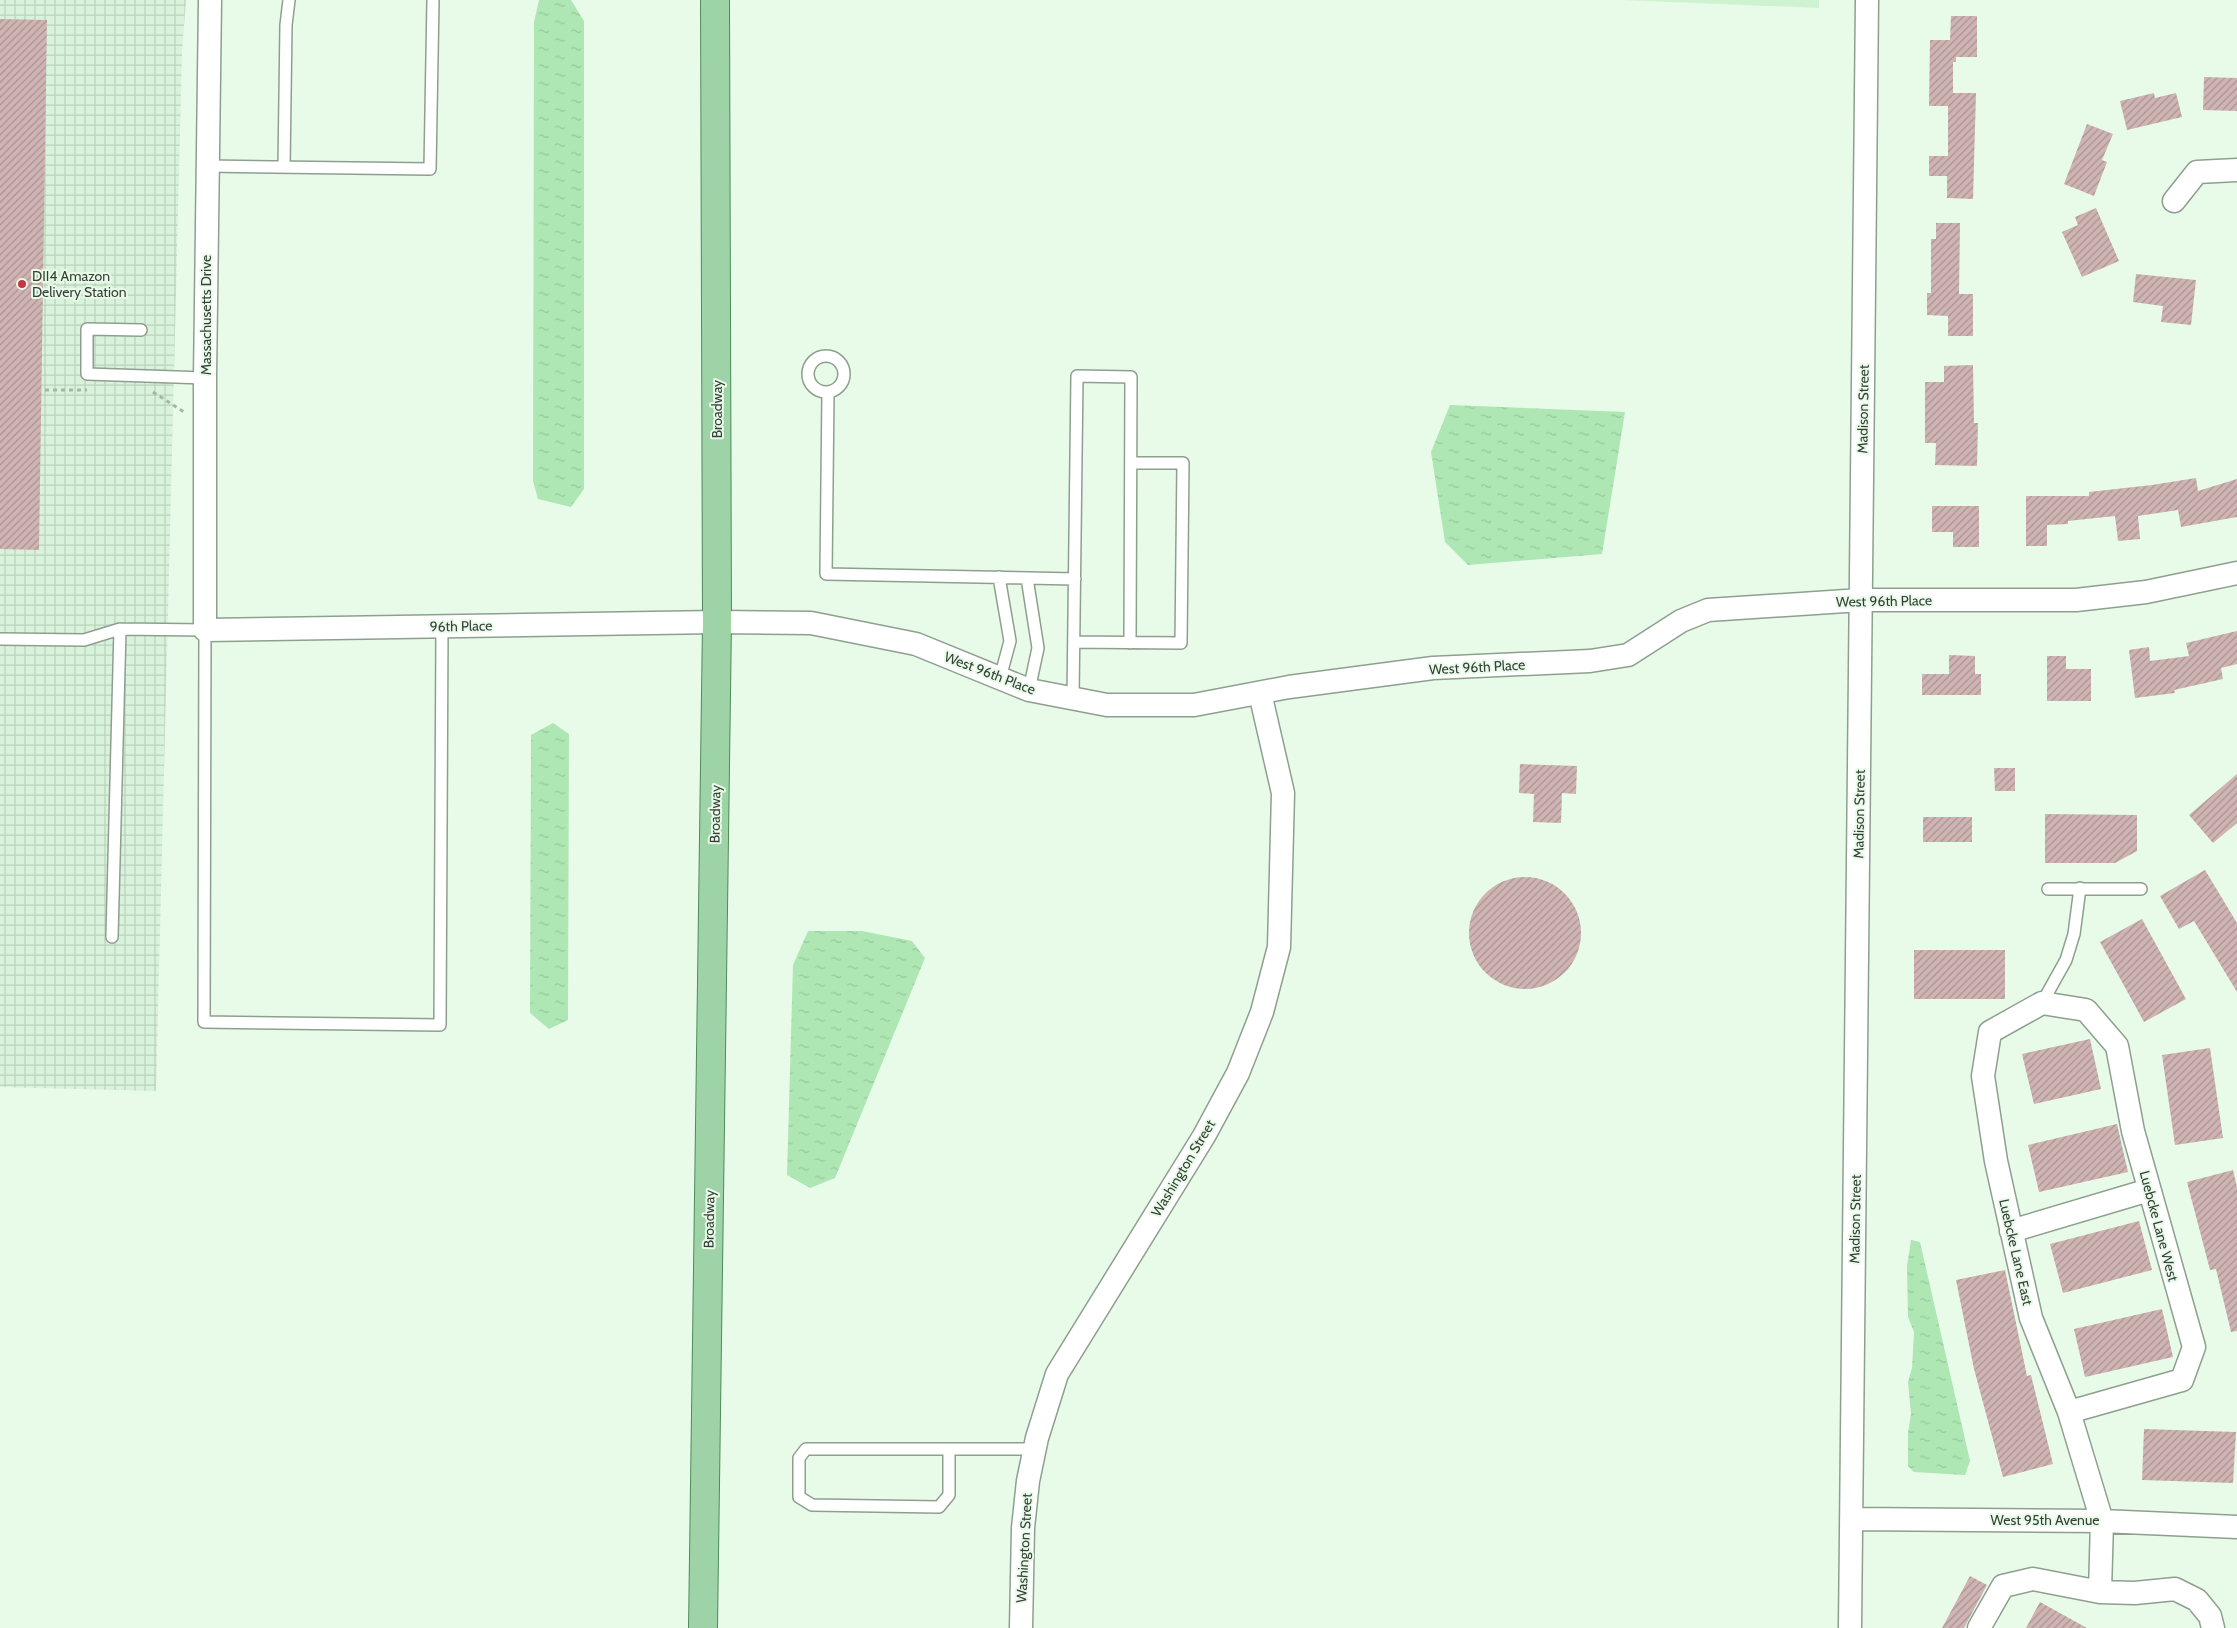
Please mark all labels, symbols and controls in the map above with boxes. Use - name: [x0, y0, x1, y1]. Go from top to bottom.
- street label: Massachusetts Drive: [197, 255, 215, 375]
- place label: DII4 Amazon Delivery Station: [32, 267, 127, 301]
- marker: DII4 Amazon Delivery Station: [16, 278, 28, 290]
- street label: Madison Street: [1853, 364, 1873, 454]
- street label: Broadway: [708, 380, 726, 438]
- street label: West 96th Place: [1836, 591, 1932, 611]
- street label: 96th Place: [429, 616, 493, 636]
- street label: West 96th Place: [942, 647, 1038, 699]
- street label: West 96th Place: [1428, 655, 1526, 679]
- street label: Madison Street: [1849, 769, 1869, 859]
- street label: Broadway: [705, 785, 725, 843]
- street label: Washington Street: [1147, 1116, 1219, 1220]
- street label: Luebcke Lane West: [2136, 1169, 2183, 1284]
- street label: Madison Street: [1845, 1174, 1865, 1264]
- street label: Broadway: [699, 1190, 719, 1248]
- street label: Luebcke Lane East: [1995, 1197, 2037, 1307]
- street label: Washington Street: [1012, 1492, 1036, 1603]
- street label: West 95th Avenue: [1991, 1511, 2099, 1529]

